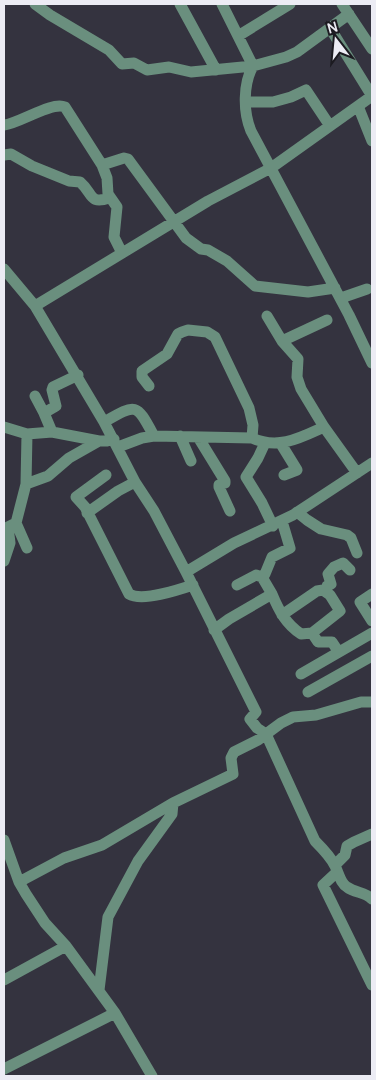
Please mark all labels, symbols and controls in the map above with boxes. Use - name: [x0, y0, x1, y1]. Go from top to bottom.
- north arrow: [311, 15, 361, 65]
- text: N: [325, 17, 340, 38]

